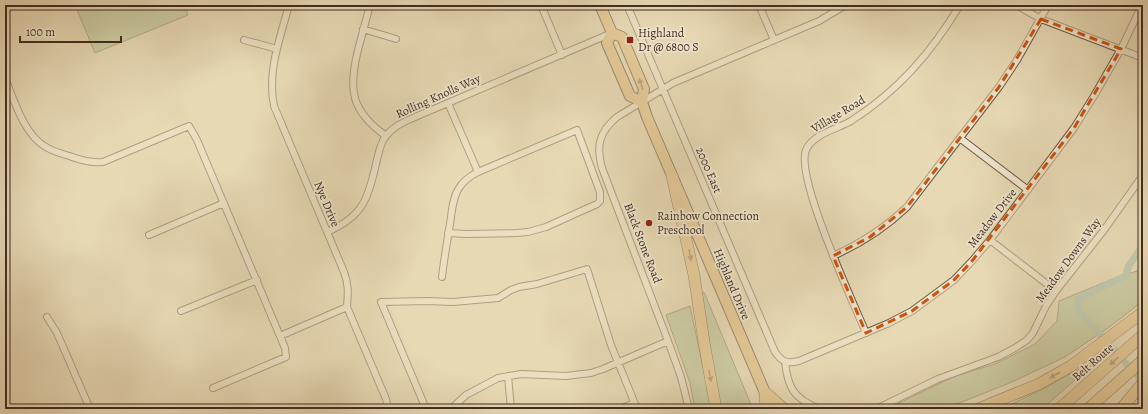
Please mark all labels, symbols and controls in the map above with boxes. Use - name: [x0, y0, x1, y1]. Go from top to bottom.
- scale bar: [20, 18, 121, 44]
- text: 100 m: [26, 24, 55, 40]
- place label: Highland Dr @ 6800 S: [638, 25, 699, 55]
- marker: Highland Dr @ 6800 S: [625, 35, 635, 45]
- street label: Rolling Knolls Way: [393, 70, 484, 122]
- one-way arrow: [638, 78, 644, 90]
- street label: Village Road: [807, 91, 868, 137]
- street label: 2000 East: [692, 145, 726, 195]
- street label: Nye Drive: [310, 179, 344, 229]
- street label: Meadow Drive: [964, 185, 1020, 251]
- street label: Black Stone Road: [620, 201, 666, 286]
- place label: Rainbow Connection Preschool: [657, 208, 760, 238]
- street label: Meadow Downs Way: [1032, 214, 1105, 306]
- marker: Rainbow Connection Preschool: [644, 218, 654, 228]
- street label: Highland Drive: [710, 246, 754, 322]
- one-way arrow: [687, 249, 693, 261]
- street label: Belt Route: [1069, 339, 1117, 385]
- one-way arrow: [1109, 356, 1118, 365]
- one-way arrow: [707, 370, 713, 382]
- one-way arrow: [1049, 372, 1060, 379]

